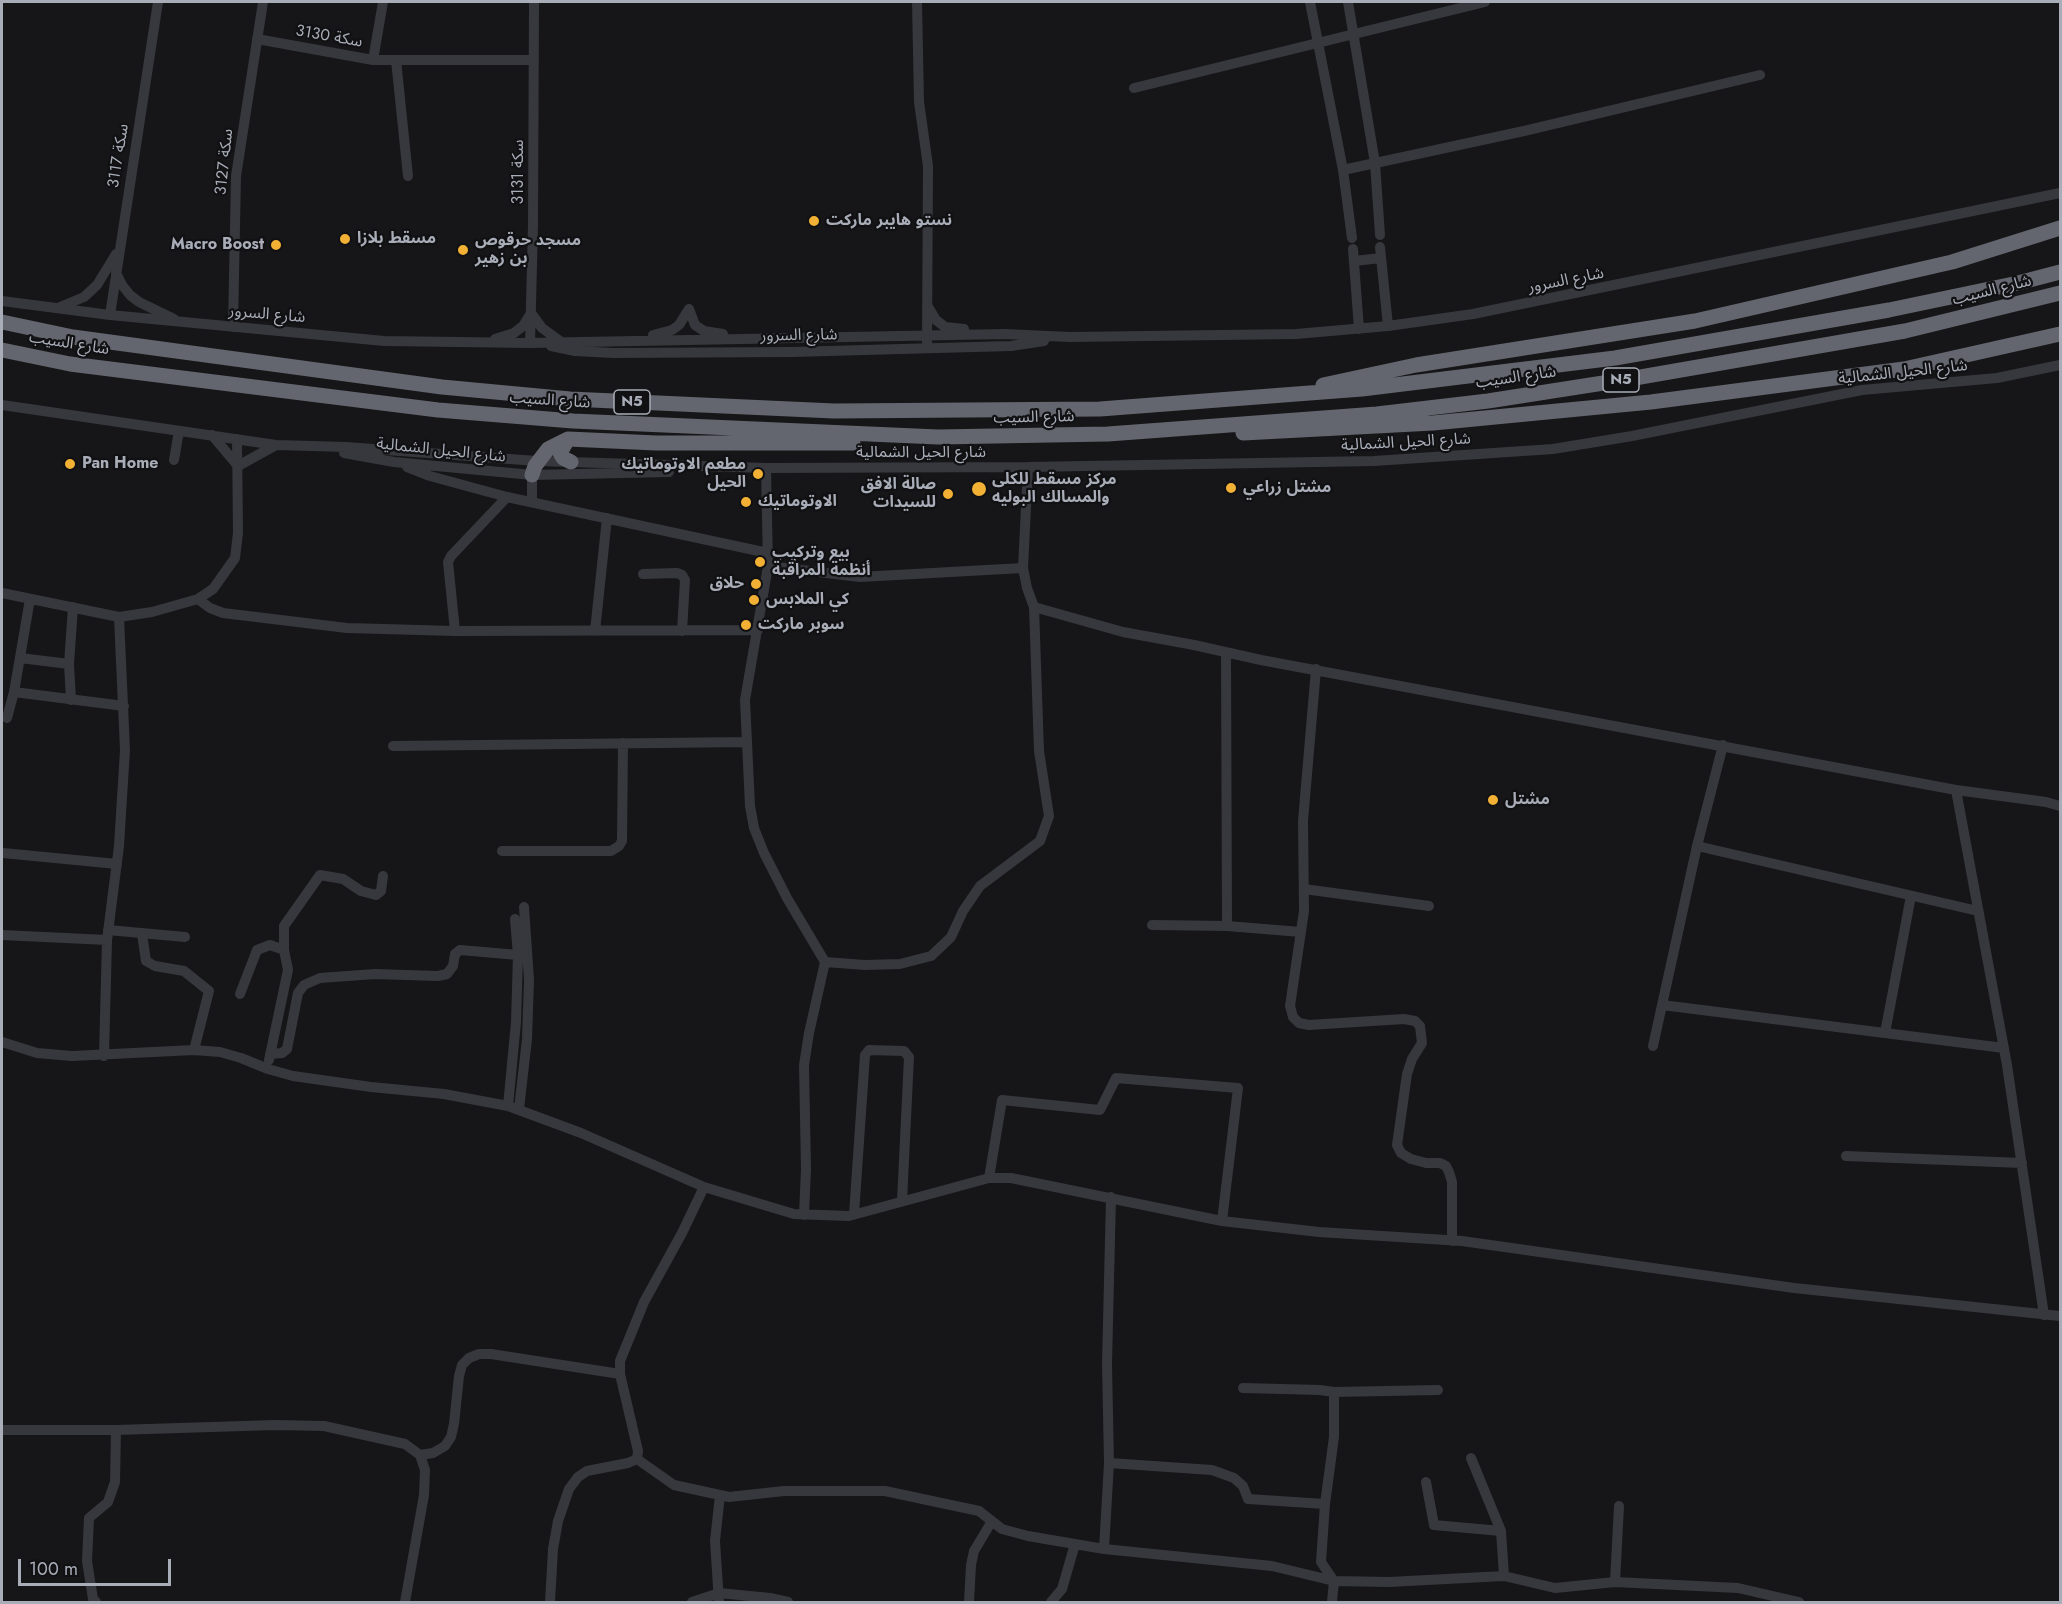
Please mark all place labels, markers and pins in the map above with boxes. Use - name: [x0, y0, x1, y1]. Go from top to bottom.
- place label: نستو هايبر ماركت: [826, 211, 952, 231]
- marker: نستو هايبر ماركت: [807, 214, 821, 228]
- place label: مسقط بلازا: [357, 229, 436, 249]
- place label: مسجد حرقوص بن زهير: [475, 231, 581, 269]
- marker: مسقط بلازا: [338, 232, 352, 246]
- place label: Macro Boost: [171, 235, 264, 255]
- marker: Macro Boost: [269, 238, 283, 252]
- marker: مسجد حرقوص بن زهير: [456, 243, 470, 257]
- place label: Pan Home: [82, 454, 158, 474]
- place label: مطعم الاوتوماتيك الحيل: [621, 455, 746, 493]
- marker: Pan Home: [63, 457, 77, 471]
- marker: مطعم الاوتوماتيك الحيل: [751, 467, 765, 481]
- place label: مركز مسقط للكلى والمسالك البوليه: [992, 470, 1116, 508]
- place label: صالة الافق للسيدات: [861, 475, 936, 513]
- place label: مشتل زراعي: [1243, 478, 1331, 498]
- marker: مركز مسقط للكلى والمسالك البوليه: [970, 480, 988, 498]
- marker: مشتل زراعي: [1224, 481, 1238, 495]
- marker: صالة الافق للسيدات: [941, 487, 955, 501]
- place label: الاوتوماتيك: [758, 492, 837, 512]
- marker: الاوتوماتيك: [739, 495, 753, 509]
- place label: بيع وتركيب أنظمة المراقبة: [772, 543, 871, 581]
- marker: بيع وتركيب أنظمة المراقبة: [753, 555, 767, 569]
- place label: حلاق: [710, 574, 744, 594]
- marker: حلاق: [749, 577, 763, 591]
- place label: كي الملابس: [766, 590, 849, 610]
- marker: كي الملابس: [747, 593, 761, 607]
- place label: سوبر ماركت: [758, 615, 844, 635]
- marker: سوبر ماركت: [739, 618, 753, 632]
- place label: مشتل: [1505, 790, 1550, 810]
- marker: مشتل: [1486, 793, 1500, 807]

